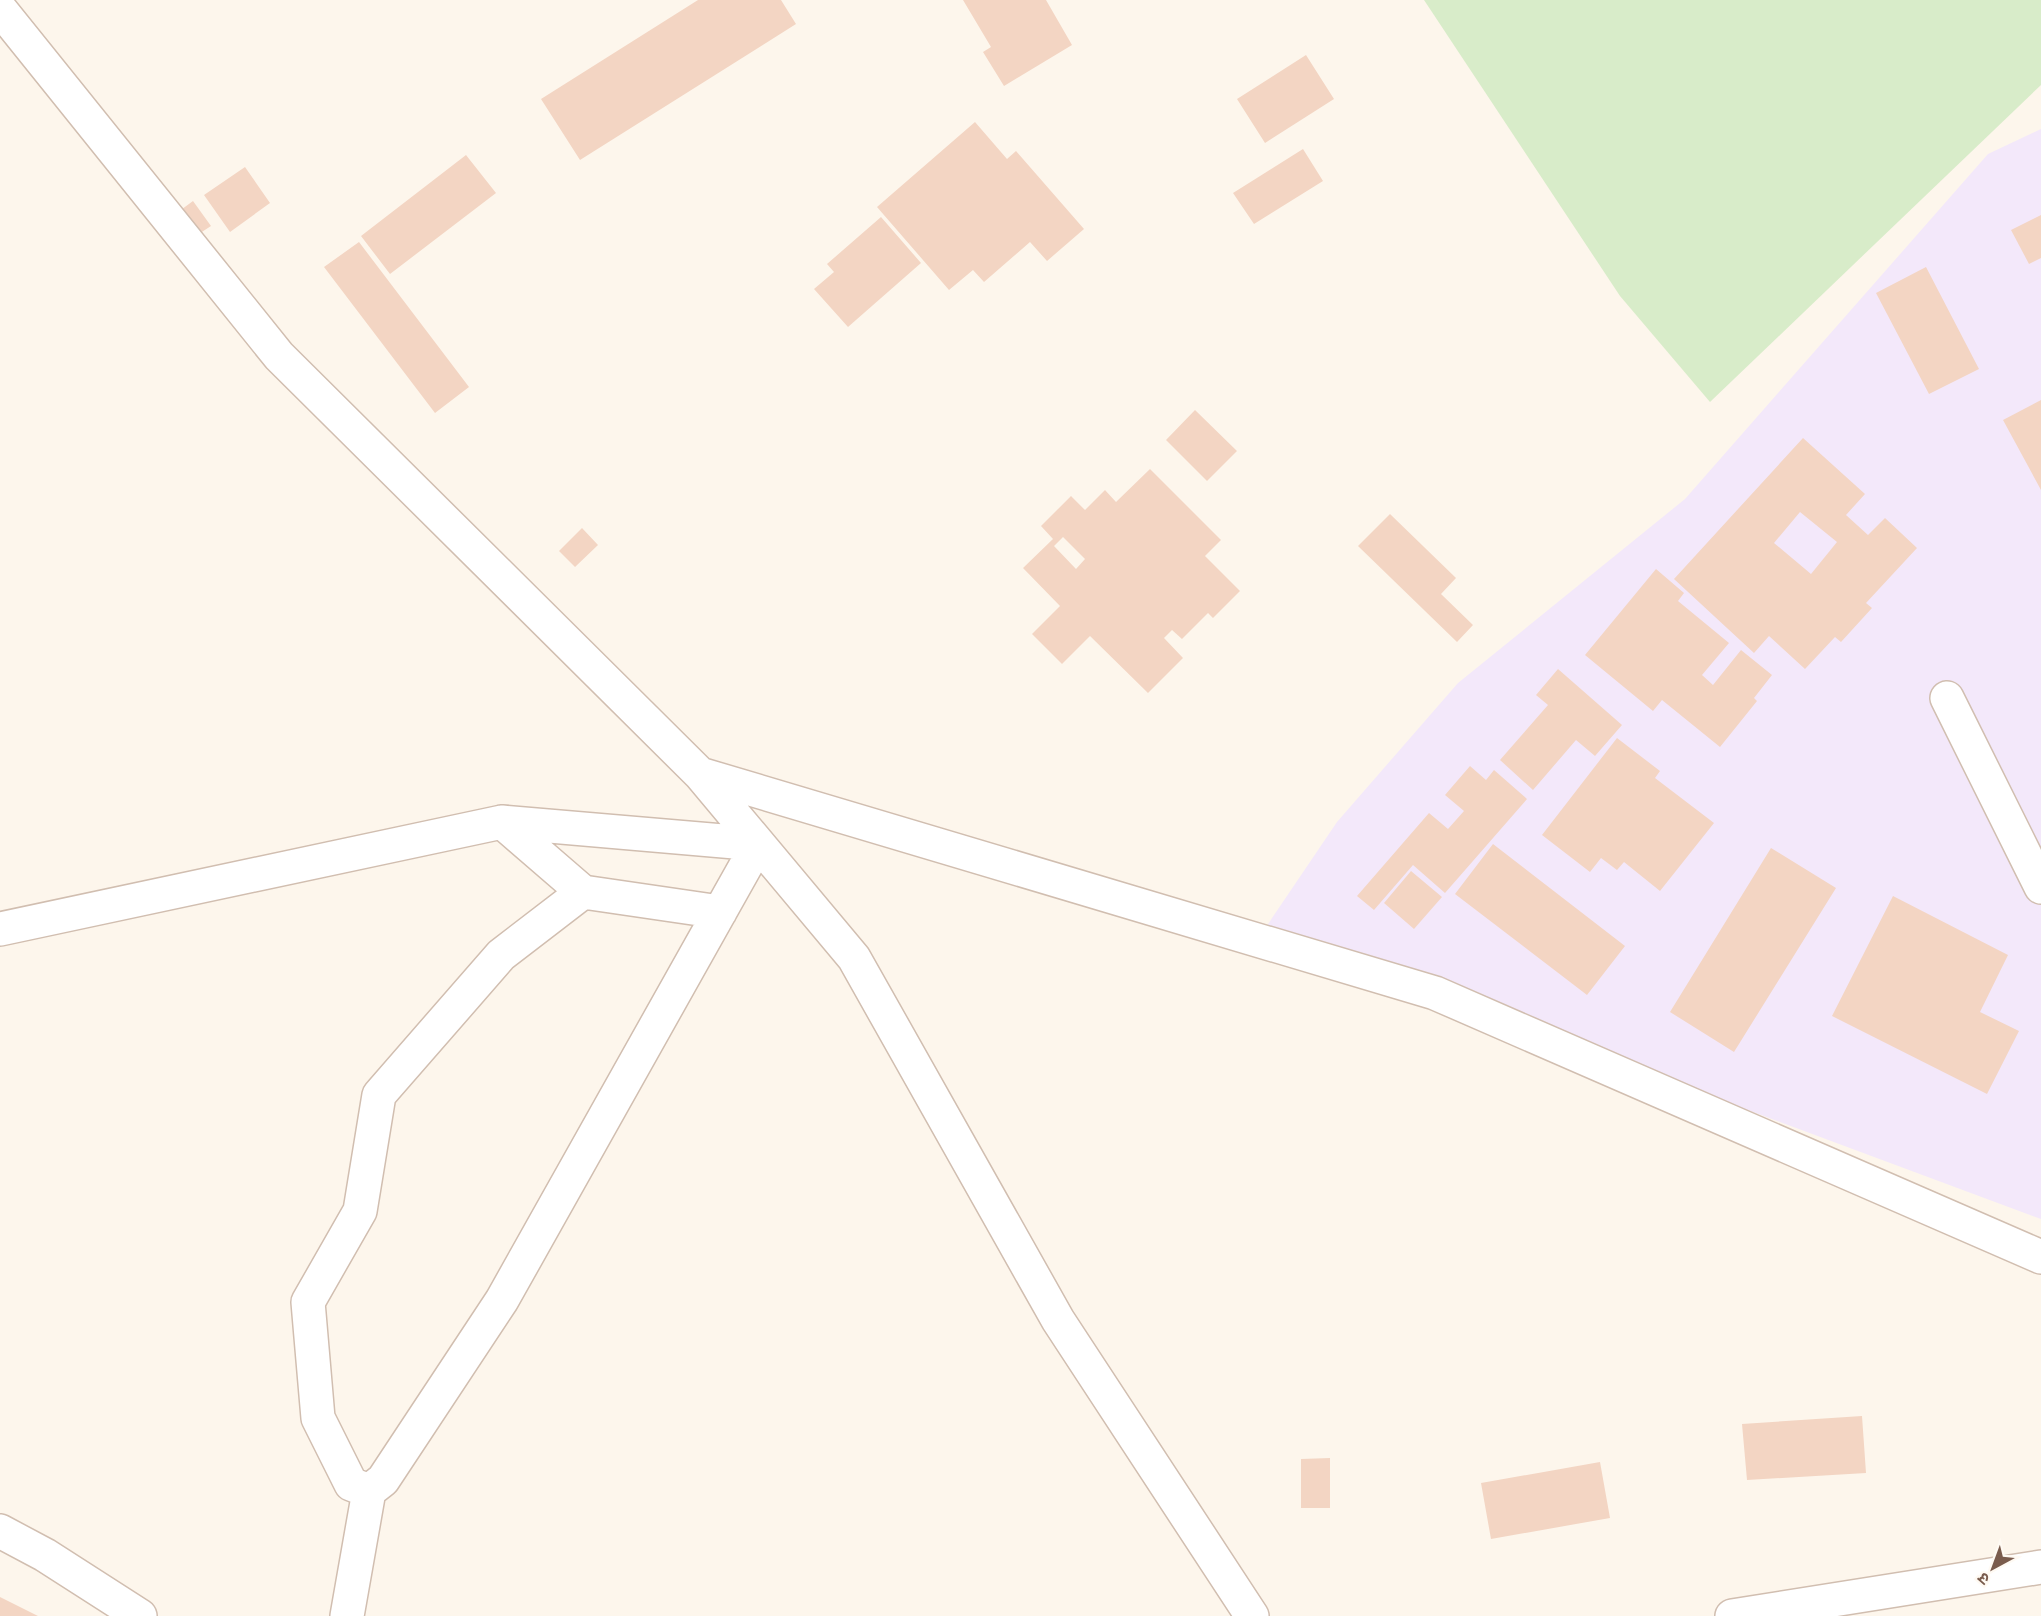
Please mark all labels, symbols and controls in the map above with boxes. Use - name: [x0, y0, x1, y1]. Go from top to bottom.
- north arrow: [1963, 1538, 2023, 1598]
- text: उ: [1973, 1568, 1993, 1589]

